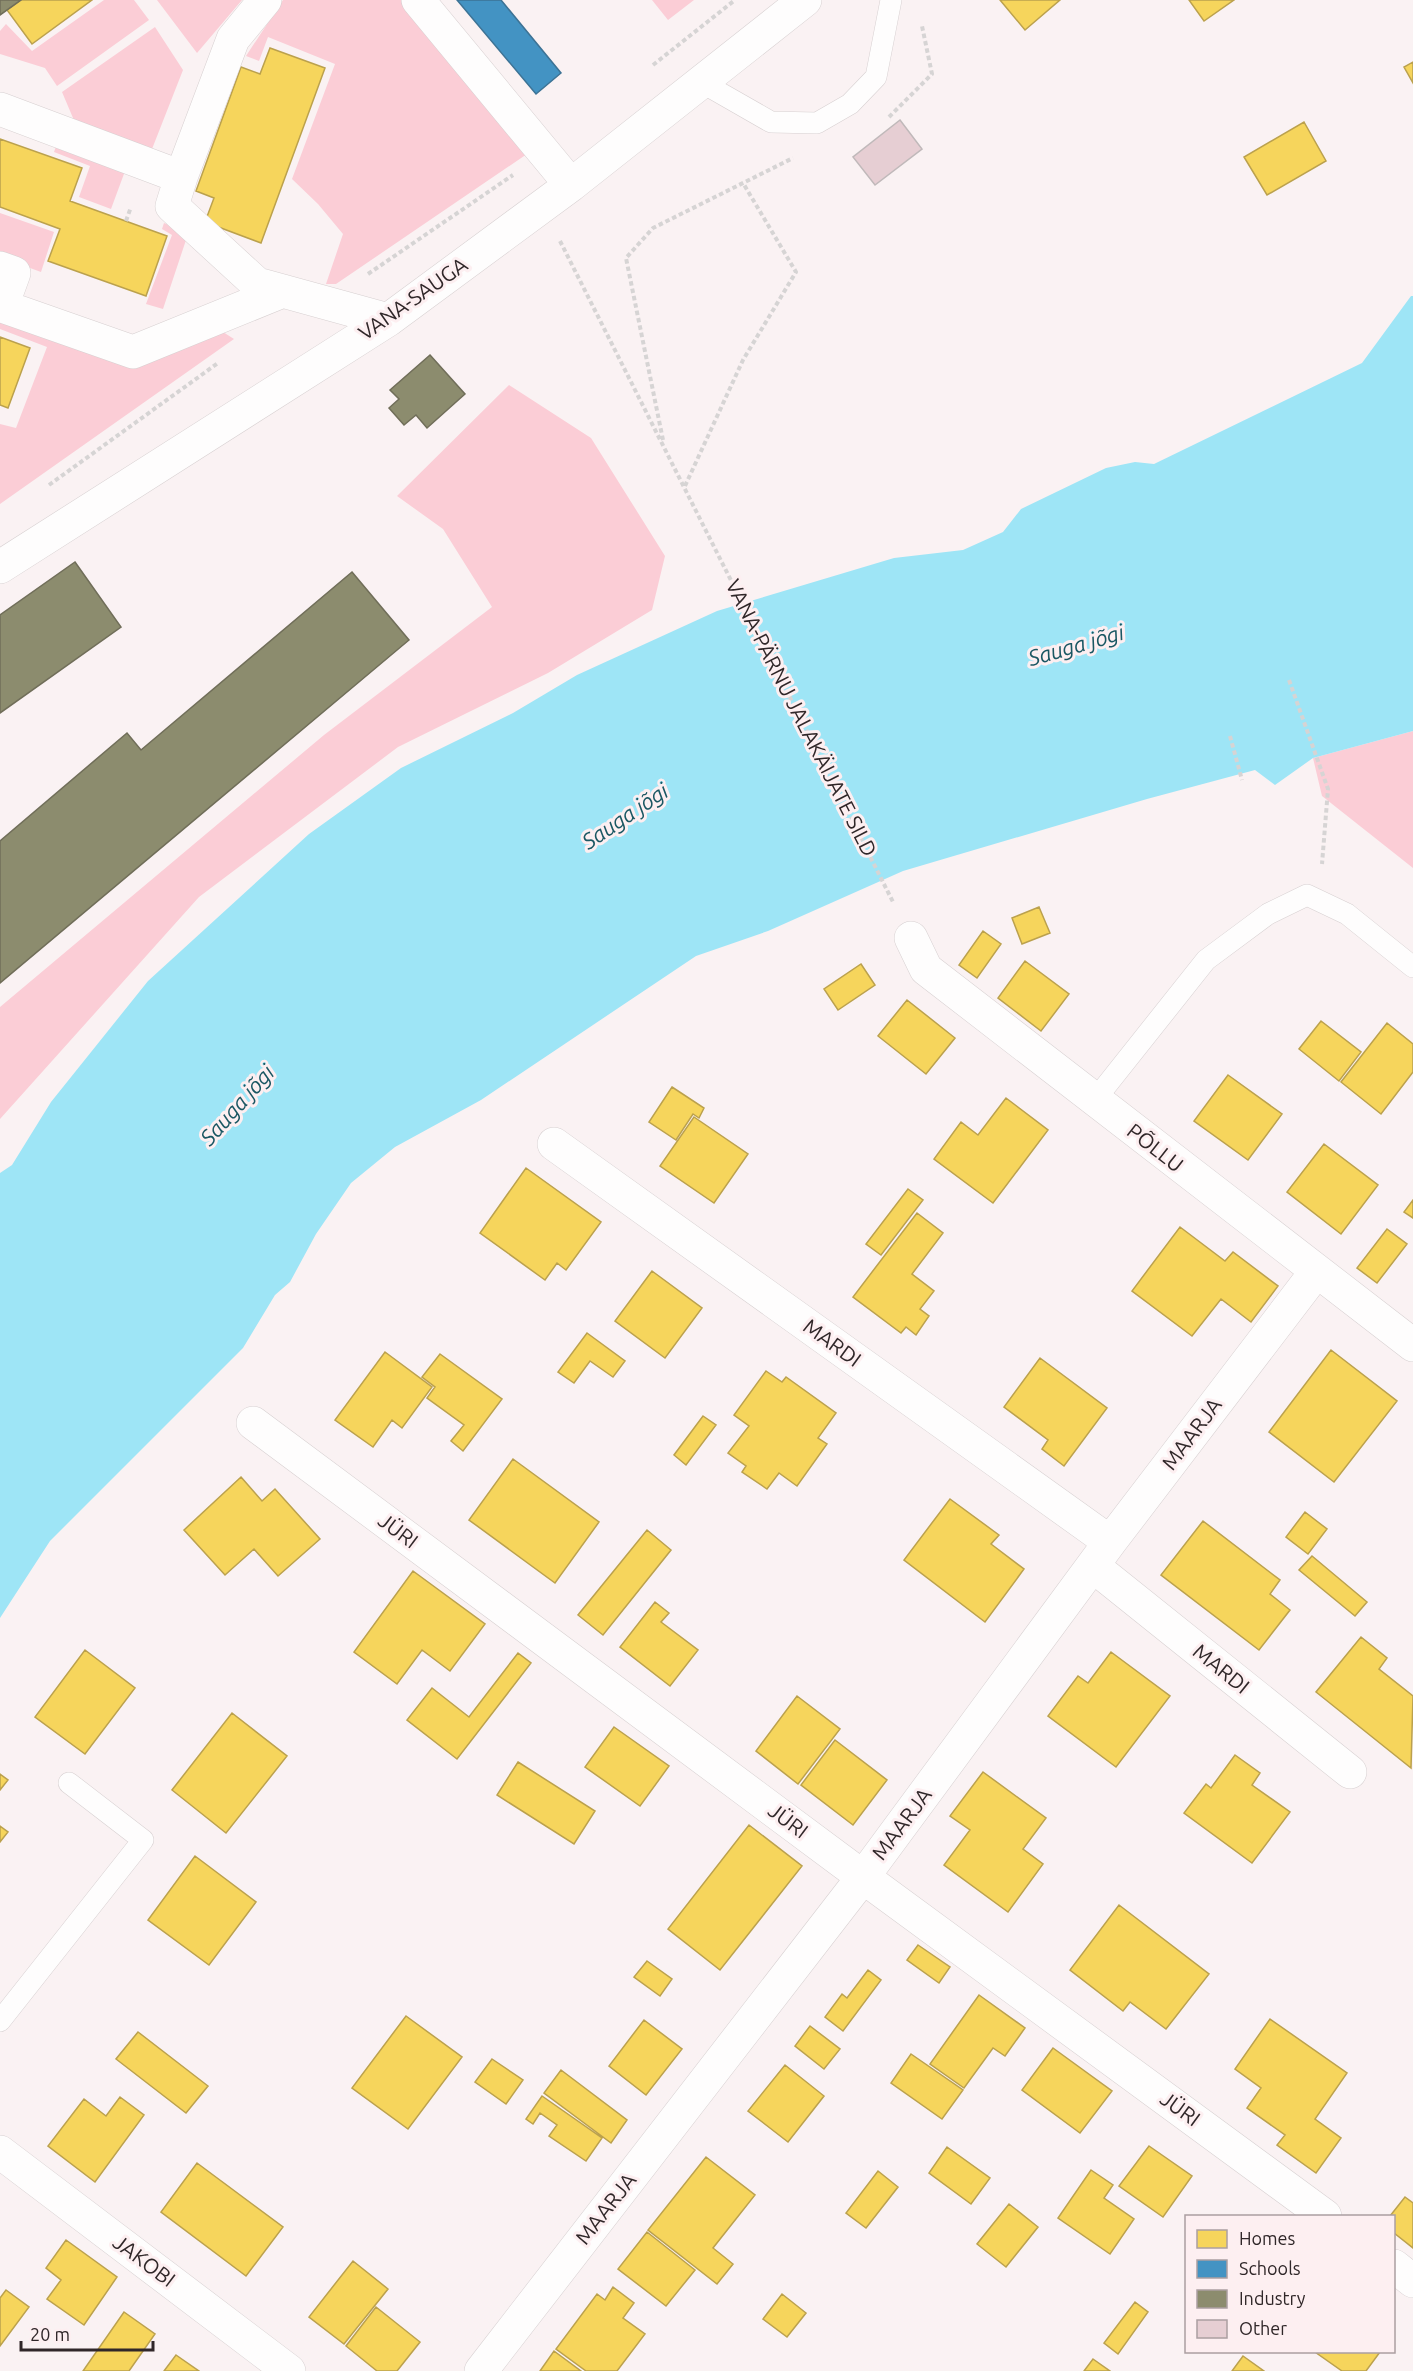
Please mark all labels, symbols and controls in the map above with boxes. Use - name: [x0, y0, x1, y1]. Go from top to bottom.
- street label: VANA-SAUGA: [353, 252, 472, 344]
- street label: VANA-PÄRNU JALAKÄIJATE SILD: [721, 575, 882, 860]
- water label: Sauga jõgi: [1024, 619, 1128, 670]
- water label: Sauga jõgi: [576, 777, 674, 854]
- water label: Sauga jõgi: [194, 1059, 280, 1150]
- street label: PÕLLU: [1123, 1118, 1188, 1177]
- street label: MARDI: [799, 1313, 866, 1371]
- street label: MAARJA: [1156, 1392, 1226, 1474]
- street label: JÜRI: [374, 1508, 423, 1553]
- street label: MARDI: [1189, 1638, 1255, 1698]
- street label: MAARJA: [866, 1782, 936, 1864]
- street label: JÜRI: [764, 1798, 813, 1843]
- street label: JÜRI: [1156, 2086, 1205, 2131]
- street label: MAARJA: [570, 2168, 641, 2249]
- legend: [1185, 2215, 1395, 2353]
- text: Homes: [1239, 2228, 1296, 2248]
- street label: JAKOBI: [109, 2229, 180, 2291]
- text: Schools: [1239, 2258, 1301, 2278]
- text: Industry: [1239, 2288, 1306, 2308]
- scale bar: [21, 2314, 153, 2352]
- text: Other: [1239, 2318, 1287, 2338]
- text: 20 m: [30, 2324, 70, 2344]

